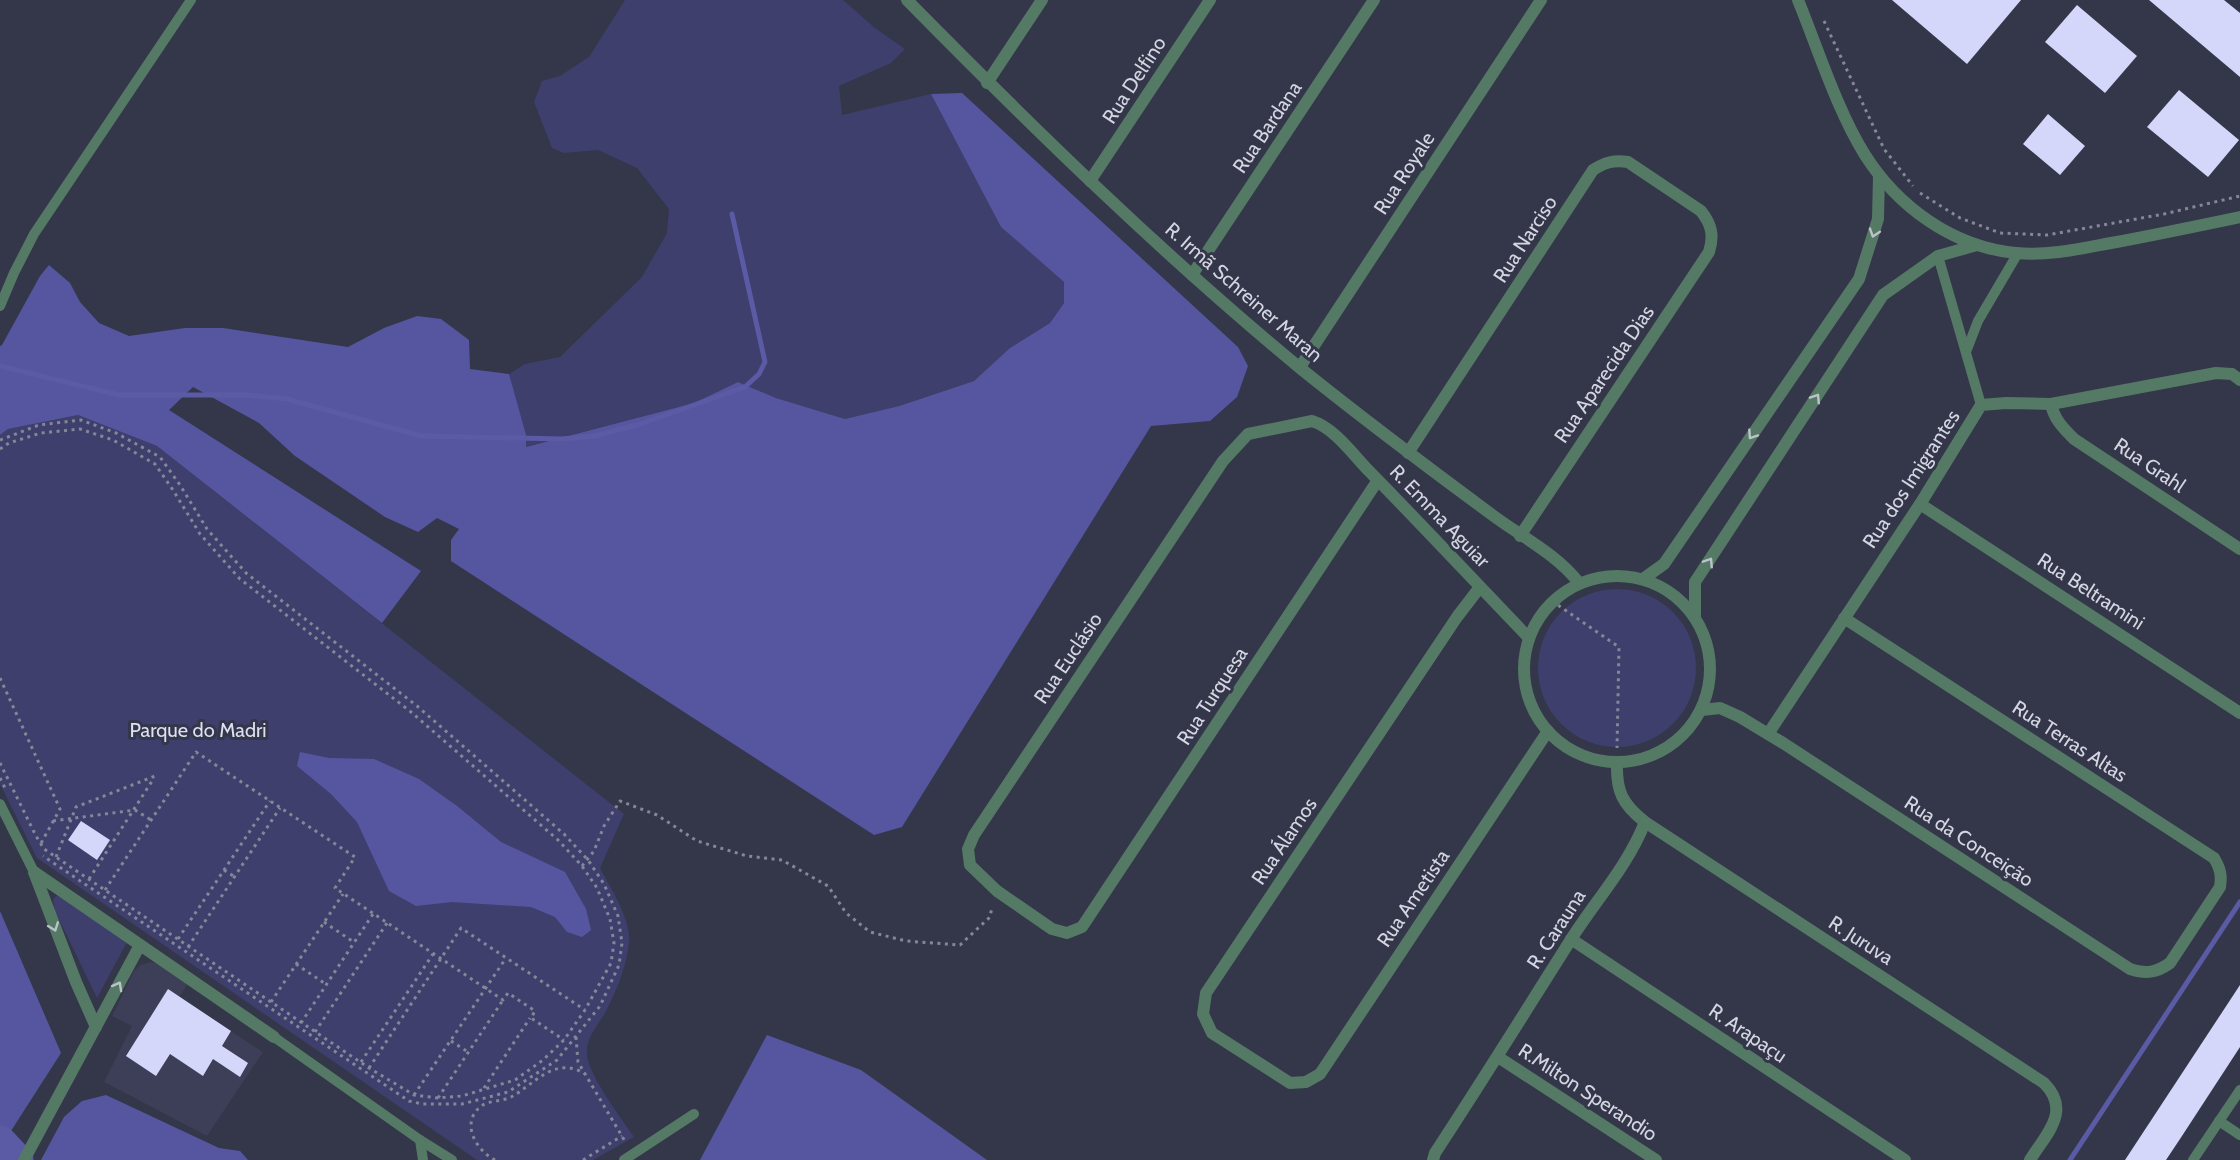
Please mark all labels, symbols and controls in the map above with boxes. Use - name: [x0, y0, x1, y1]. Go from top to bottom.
- street label: Rua Delfino: [1097, 32, 1171, 128]
- street label: Rua Bardana: [1228, 76, 1307, 177]
- street label: Rua Royale: [1369, 127, 1439, 219]
- street label: Rua Narciso: [1488, 191, 1562, 287]
- street label: R. Irmã Schreiner Maran: [1160, 217, 1328, 367]
- one-way arrow: [1868, 227, 1881, 238]
- street label: Rua Aparecida Dias: [1549, 301, 1659, 447]
- one-way arrow: [1808, 394, 1820, 404]
- street label: Rua dos Imigrantes: [1857, 405, 1965, 553]
- one-way arrow: [1748, 428, 1759, 439]
- street label: Rua Grahl: [2110, 432, 2191, 498]
- street label: R. Emma Aguiar: [1385, 460, 1495, 573]
- street label: Rua Beltramini: [2033, 547, 2149, 635]
- one-way arrow: [1702, 557, 1713, 568]
- street label: Rua Euclásio: [1029, 608, 1107, 708]
- street label: Rua Turquesa: [1172, 642, 1253, 749]
- street label: Rua Terras Altas: [2008, 695, 2132, 787]
- park label: Parque do Madri: [129, 718, 267, 742]
- street label: Rua da Conceição: [1900, 790, 2038, 892]
- street label: Rua Álamos: [1246, 793, 1322, 889]
- street label: Rua Ametista: [1372, 844, 1455, 951]
- street label: R. Carauna: [1522, 885, 1591, 973]
- street label: R. Juruva: [1824, 910, 1898, 970]
- one-way arrow: [47, 921, 60, 932]
- one-way arrow: [111, 982, 122, 992]
- street label: R. Arapaçu: [1704, 998, 1792, 1068]
- street label: R.Milton Sperandio: [1514, 1038, 1662, 1146]

